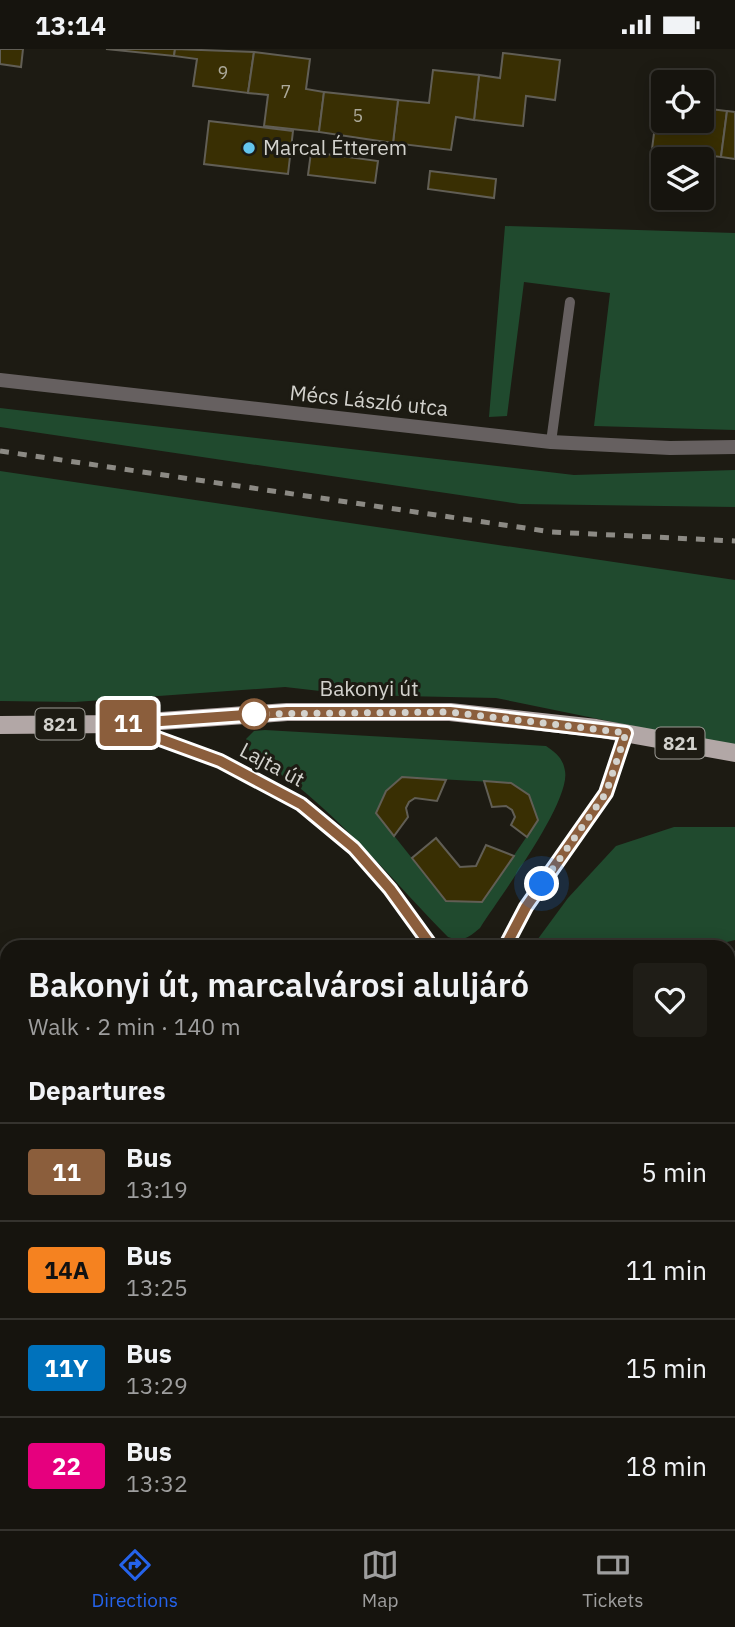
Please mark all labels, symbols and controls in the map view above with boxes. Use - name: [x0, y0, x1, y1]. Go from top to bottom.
- text: 13:14: [35, 8, 106, 42]
- house number: 9: [218, 61, 228, 84]
- map controls: [651, 70, 714, 210]
- button: locate: [651, 70, 714, 133]
- house number: 7: [281, 80, 291, 103]
- house number: 5: [353, 104, 363, 127]
- place label: Marcal Étterem: [263, 133, 407, 161]
- marker: Marcal Étterem: [241, 140, 257, 156]
- button: layers: [651, 147, 714, 210]
- street label: Mécs László utca: [288, 378, 450, 422]
- street label: Bakonyi út: [319, 674, 419, 702]
- unlabelled marker: [239, 699, 269, 729]
- line badge: 11: [96, 700, 160, 746]
- text: 11: [114, 707, 142, 739]
- road number: 821: [36, 709, 84, 739]
- road number: 821: [656, 727, 704, 758]
- street label: Lajta út: [235, 735, 310, 793]
- your location: [524, 866, 559, 901]
- text: Bakonyi út, marcalvárosi aluljáró: [28, 963, 529, 1006]
- button: heart: [633, 963, 707, 1037]
- text: Walk · 2 min · 140 m: [28, 1011, 241, 1041]
- text: Departures: [28, 1073, 166, 1107]
- text: Bus: [126, 1140, 172, 1174]
- text: 5 min: [641, 1155, 707, 1189]
- text: 11: [52, 1156, 81, 1188]
- text: 13:19: [126, 1174, 188, 1204]
- text: Bus: [126, 1238, 172, 1272]
- text: 11 min: [626, 1253, 707, 1287]
- text: 14A: [44, 1254, 89, 1286]
- text: 13:25: [126, 1272, 188, 1302]
- text: Bus: [126, 1336, 172, 1370]
- text: 15 min: [626, 1351, 707, 1385]
- text: 11Y: [44, 1352, 89, 1384]
- text: 13:29: [126, 1370, 188, 1400]
- text: Bus: [126, 1434, 172, 1468]
- text: 18 min: [626, 1449, 707, 1483]
- text: 22: [52, 1450, 81, 1482]
- text: 13:32: [126, 1468, 188, 1498]
- tab: Directions: [92, 1546, 178, 1612]
- tab: Map: [361, 1546, 399, 1612]
- tab: Tickets: [582, 1546, 643, 1612]

